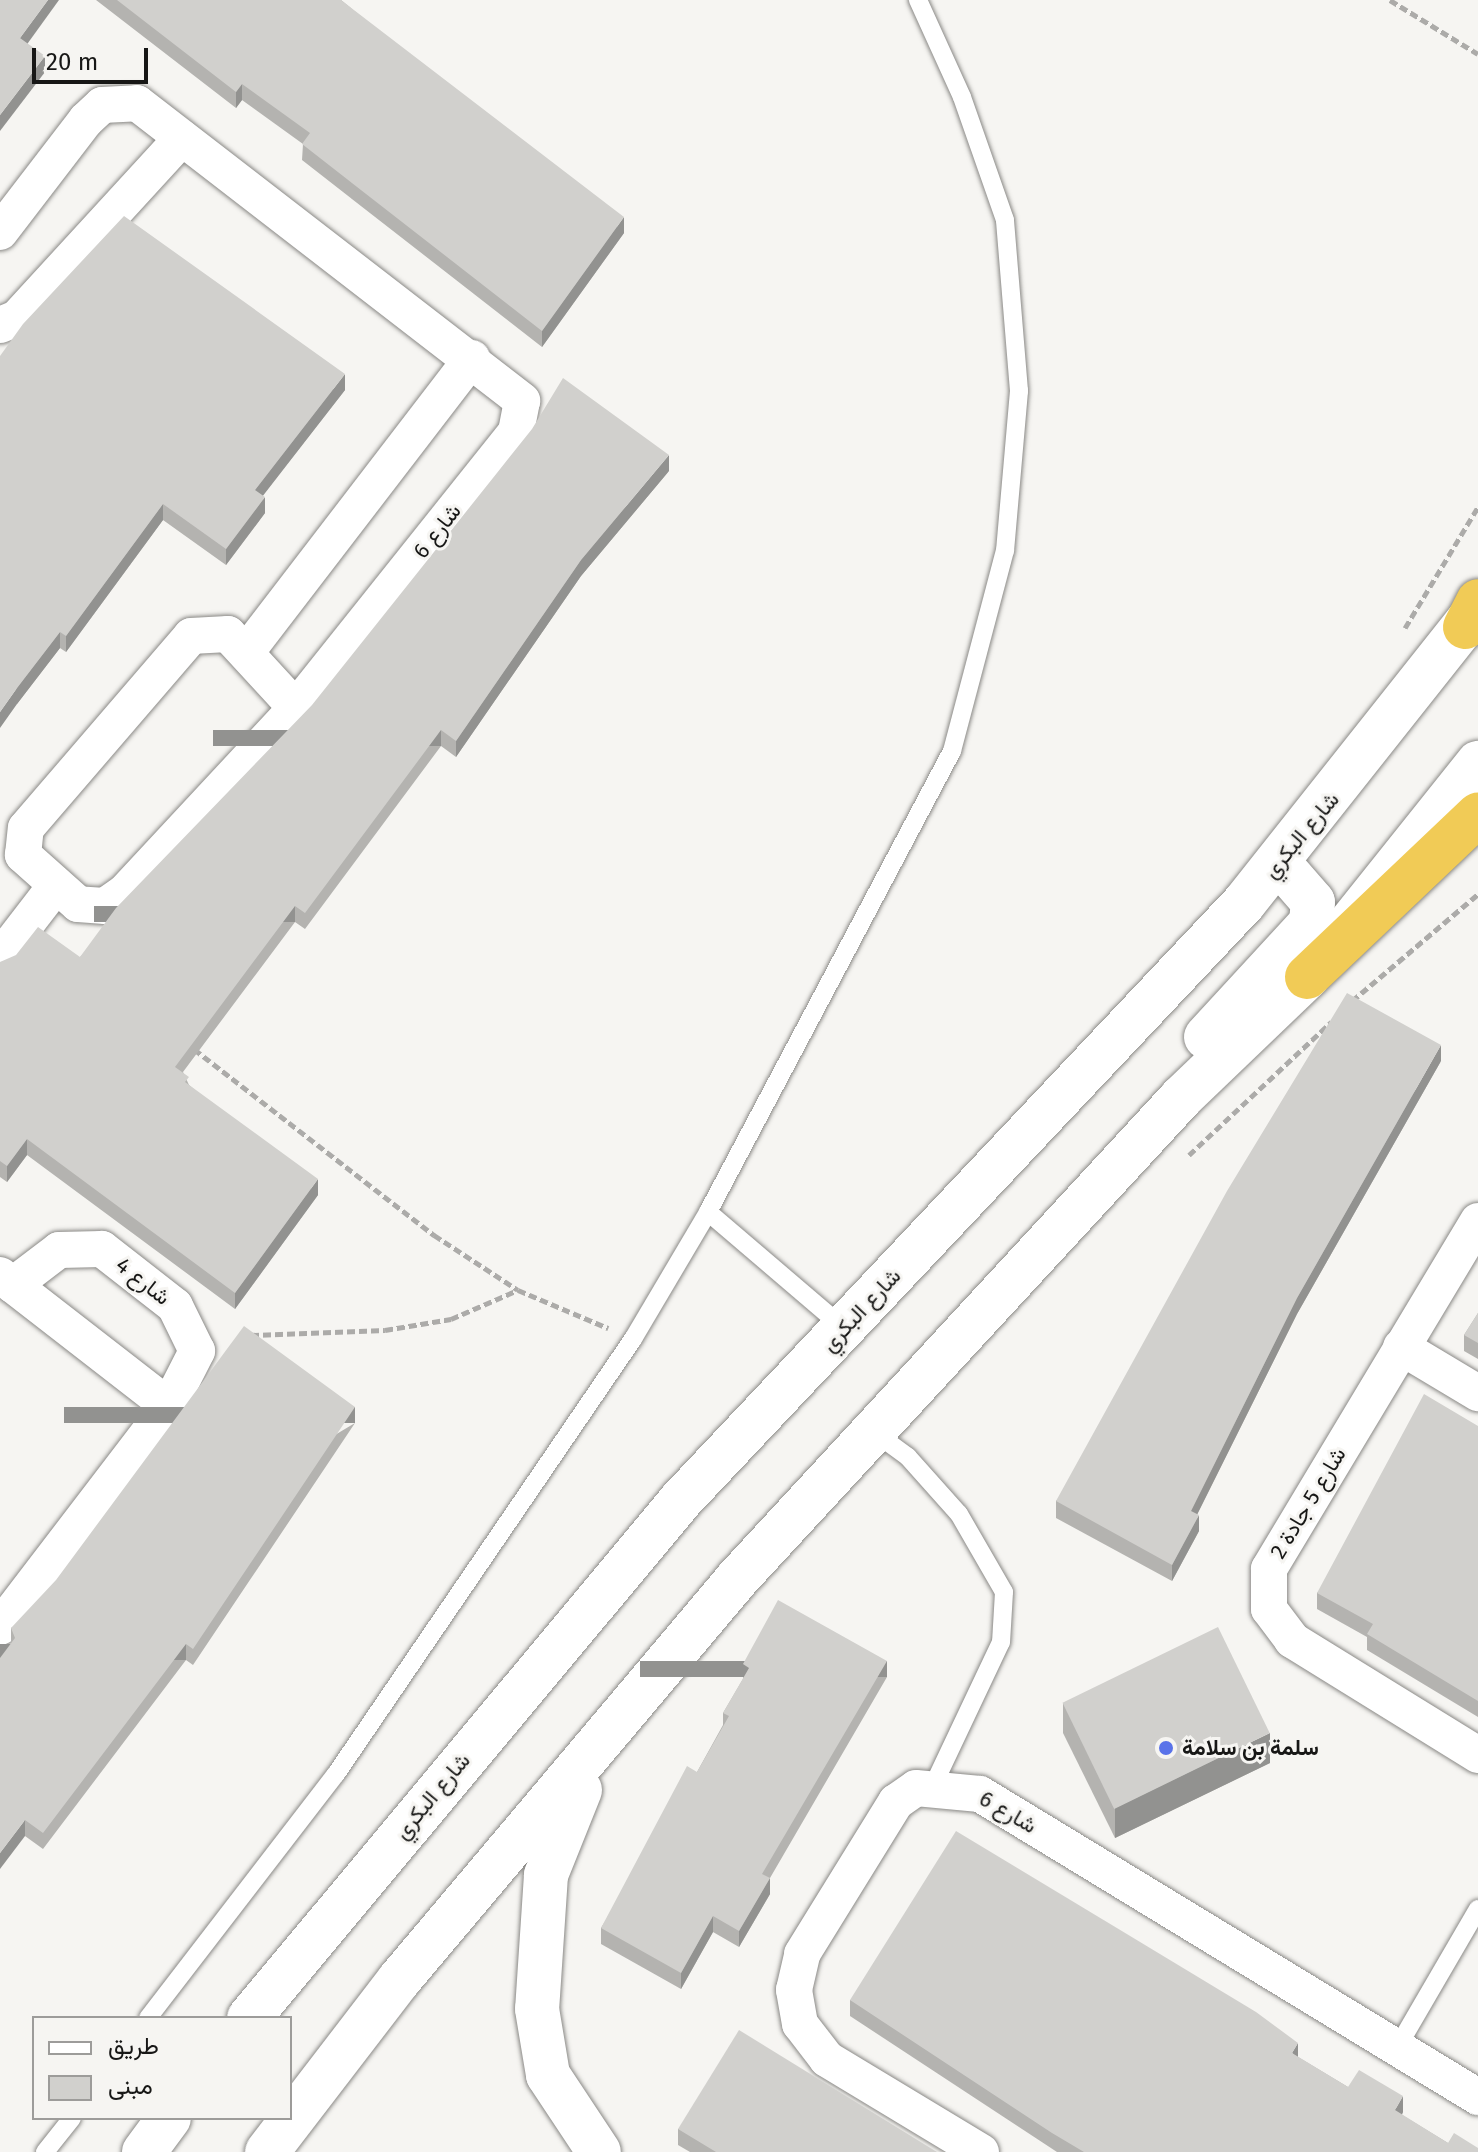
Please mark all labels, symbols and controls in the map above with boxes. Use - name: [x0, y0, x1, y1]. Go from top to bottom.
- scale bar: [36, 32, 152, 82]
- text: 20 m: [46, 48, 98, 76]
- street label: شارع 6: [408, 499, 466, 563]
- street label: شارع البكري: [1257, 787, 1345, 883]
- street label: شارع 4: [111, 1252, 175, 1310]
- street label: شارع البكري: [816, 1263, 906, 1357]
- street label: شارع 5 جادة 2: [1265, 1443, 1351, 1563]
- place label: سلمة بن سلامة: [1182, 1735, 1319, 1761]
- marker: سلمة بن سلامة: [1157, 1739, 1175, 1757]
- street label: شارع البكري: [388, 1748, 476, 1844]
- street label: شارع 6: [975, 1785, 1041, 1839]
- legend: [32, 2016, 292, 2120]
- text: طريق: [108, 2032, 159, 2060]
- text: مبنى: [108, 2072, 153, 2100]

